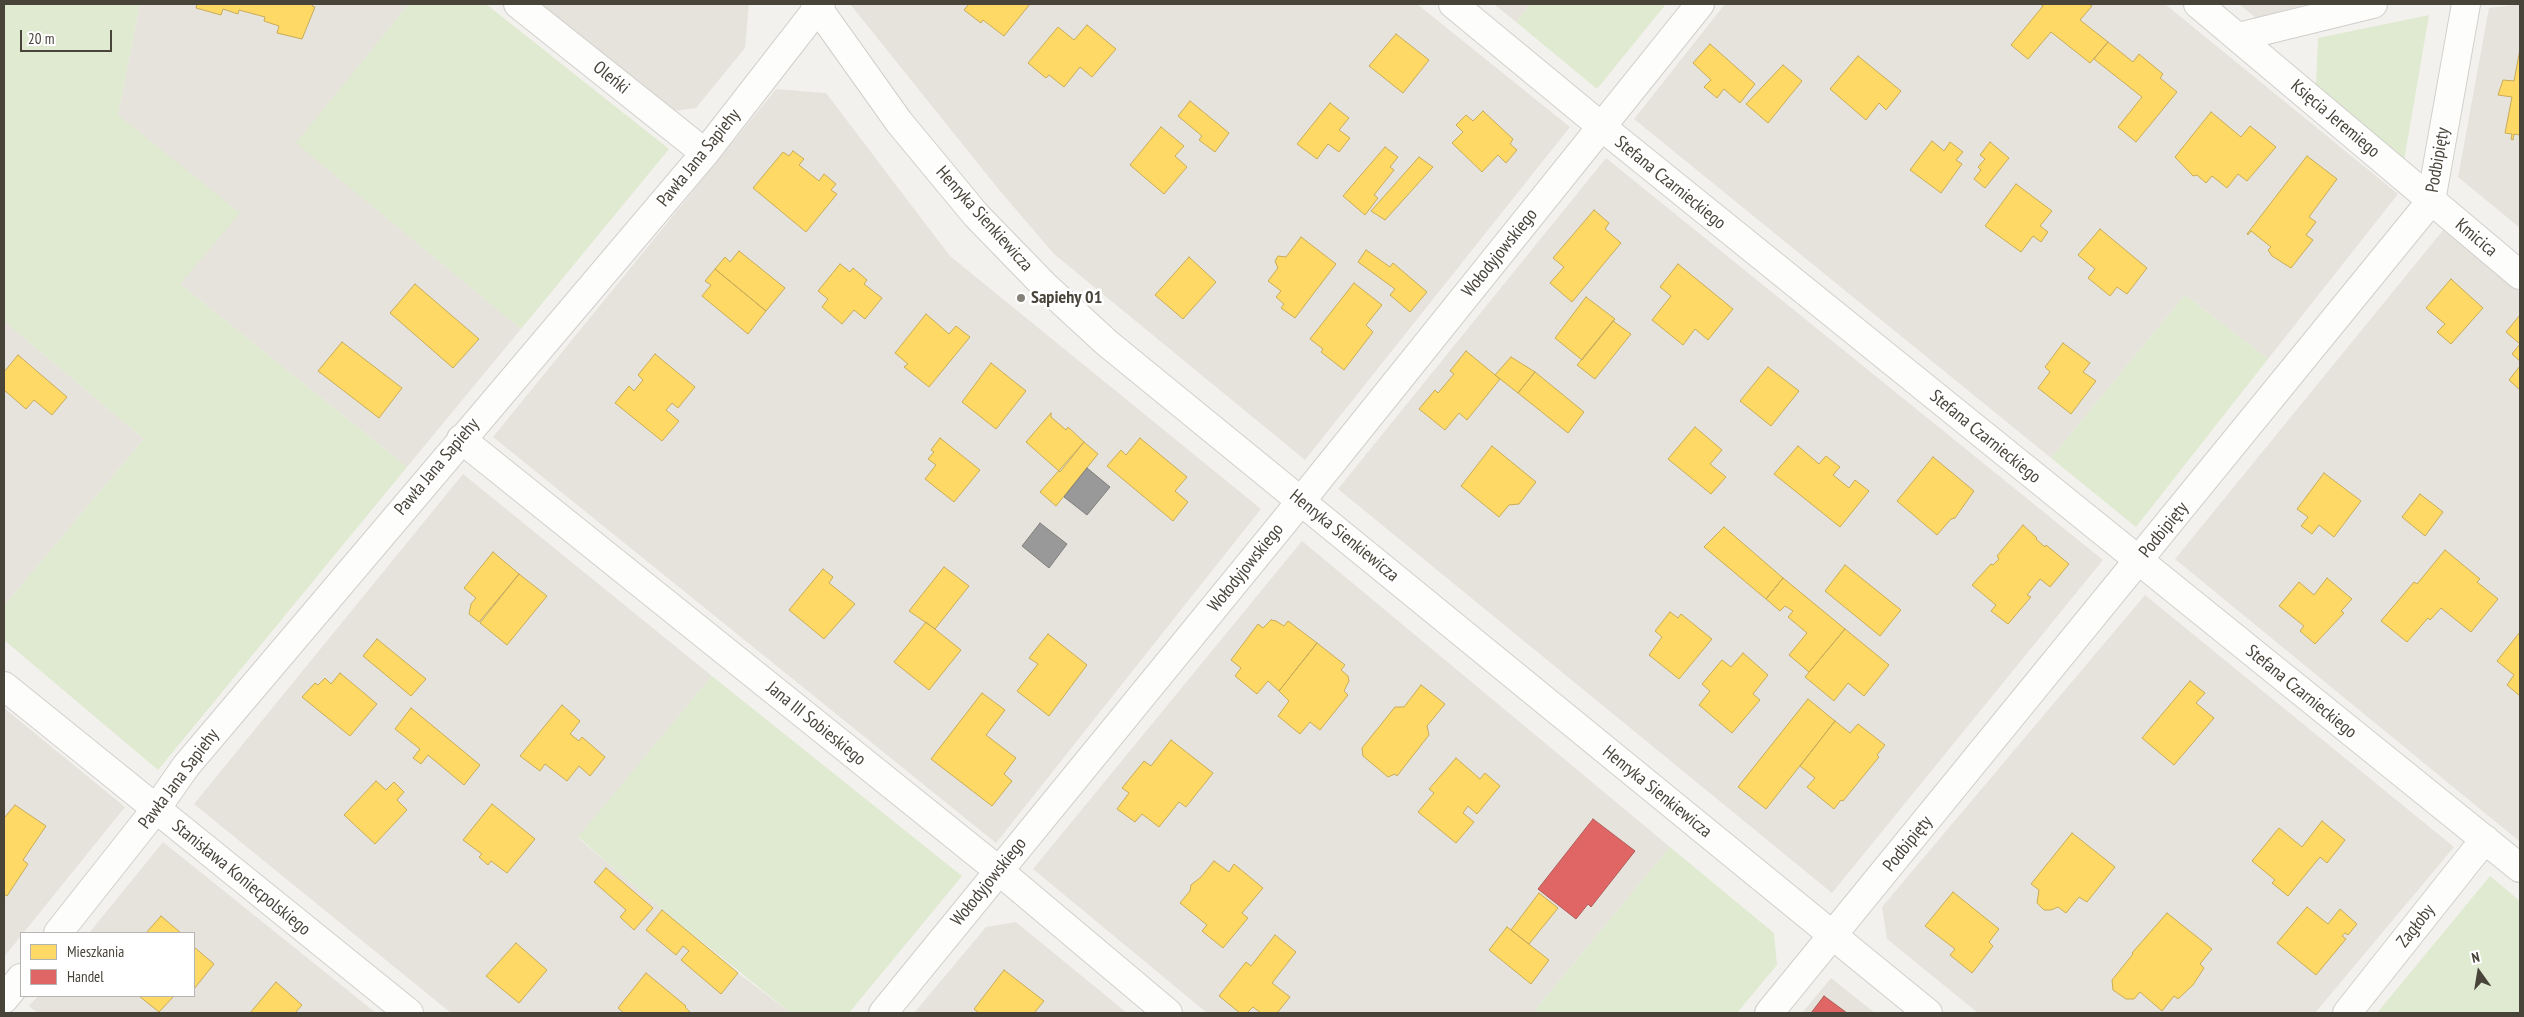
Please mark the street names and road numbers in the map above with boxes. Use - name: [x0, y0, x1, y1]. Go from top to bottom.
- street label: Oleńki: [589, 57, 633, 99]
- street label: Księcia Jeremiego: [2286, 75, 2384, 163]
- street label: Pawła Jana Sapiehy: [653, 105, 745, 211]
- street label: Podbipięty: [2422, 126, 2454, 194]
- street label: Stefana Czarnieckiego: [1610, 132, 1730, 234]
- street label: Henryka Sienkiewicza: [931, 162, 1037, 276]
- street label: Wołodyjowskiego: [1458, 204, 1542, 302]
- street label: Kmicica: [2451, 214, 2501, 262]
- street label: Stefana Czarnieckiego: [1925, 386, 2045, 488]
- street label: Pawła Jana Sapiehy: [390, 414, 484, 520]
- street label: Henryka Sienkiewicza: [1285, 485, 1403, 587]
- street label: Podbipięty: [2135, 498, 2193, 562]
- street label: Wołodyjowskiego: [1204, 519, 1288, 617]
- street label: Stefana Czarnieckiego: [2241, 641, 2361, 743]
- street label: Jana III Sobieskiego: [762, 677, 870, 771]
- street label: Pawła Jana Sapiehy: [134, 725, 224, 833]
- street label: Henryka Sienkiewicza: [1598, 741, 1716, 843]
- street label: Podbipięty: [1879, 812, 1937, 876]
- street label: Stanisława Koniecpolskiego: [167, 816, 315, 940]
- street label: Wołodyjowskiego: [947, 833, 1031, 931]
- street label: Zagłoby: [2392, 900, 2440, 952]

